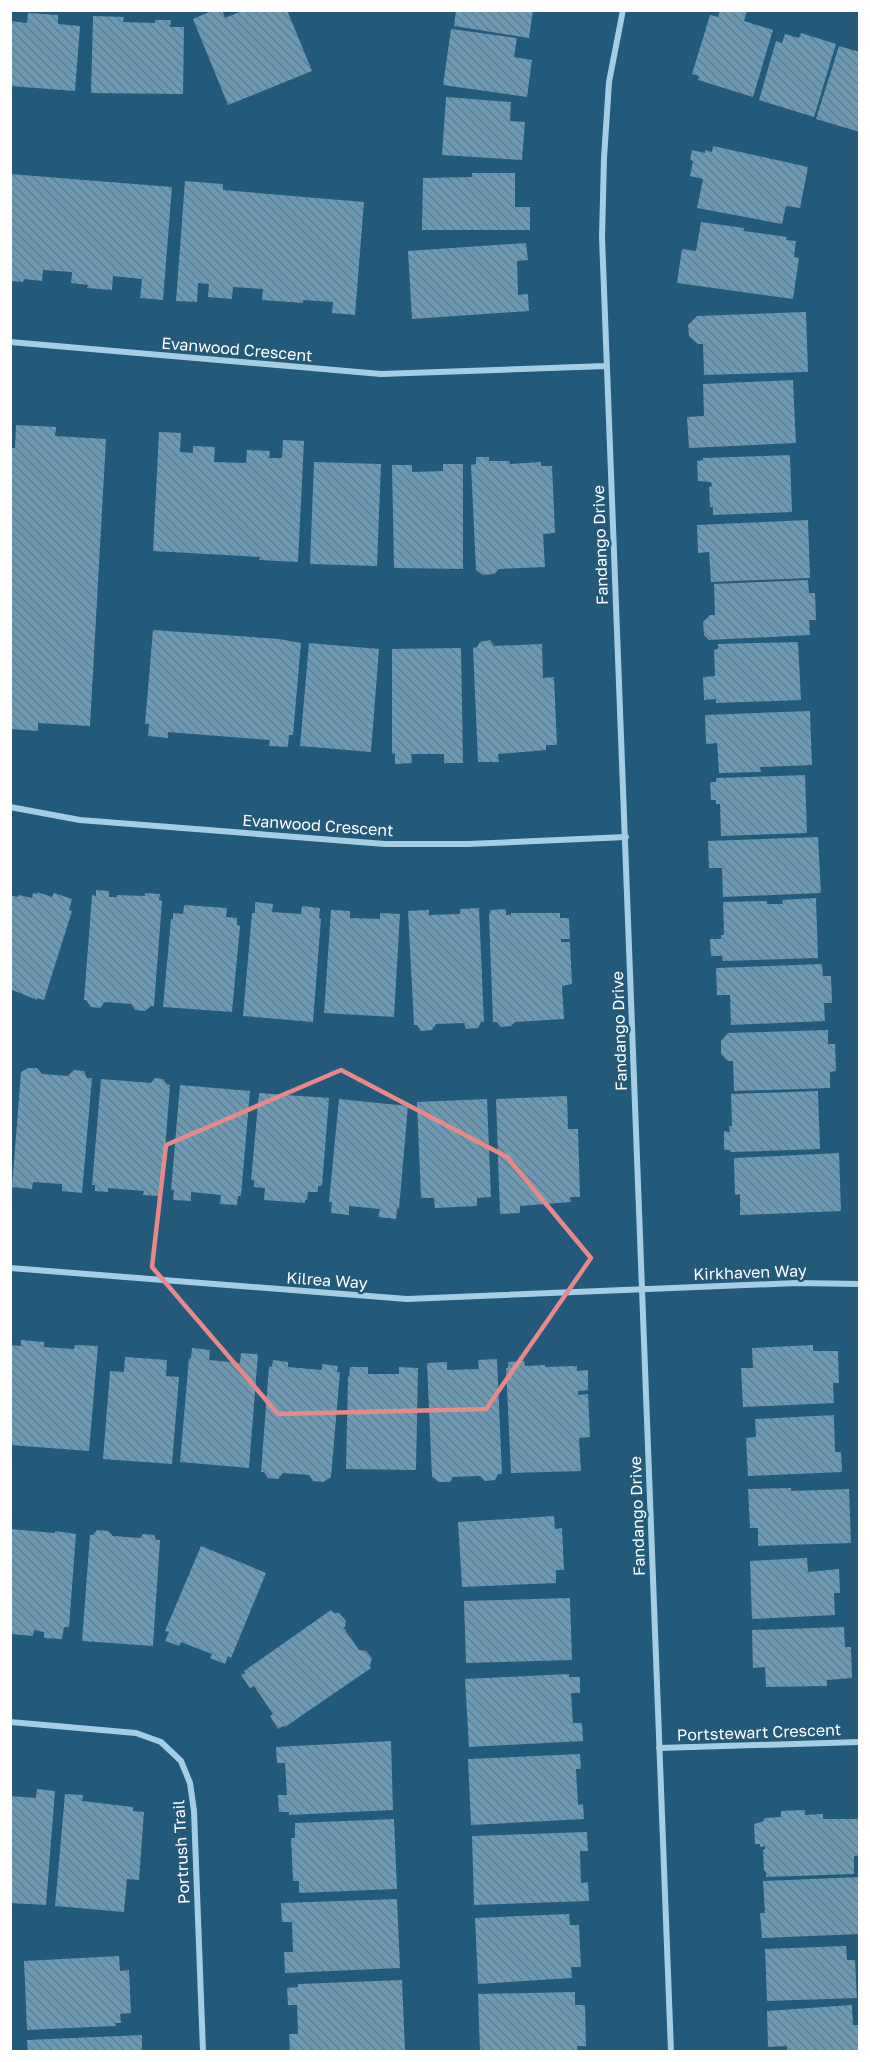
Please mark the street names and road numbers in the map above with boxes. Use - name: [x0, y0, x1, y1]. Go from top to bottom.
- street label: Evanwood Crescent: [161, 332, 313, 366]
- street label: Fandango Drive: [588, 485, 612, 605]
- street label: Evanwood Crescent: [242, 810, 394, 840]
- street label: Fandango Drive: [607, 971, 631, 1091]
- street label: Kirkhaven Way: [693, 1260, 807, 1284]
- street label: Kilrea Way: [286, 1267, 368, 1293]
- street label: Fandango Drive: [625, 1456, 649, 1576]
- street label: Portstewart Crescent: [677, 1719, 841, 1745]
- street label: Portrush Trail: [168, 1799, 194, 1905]

